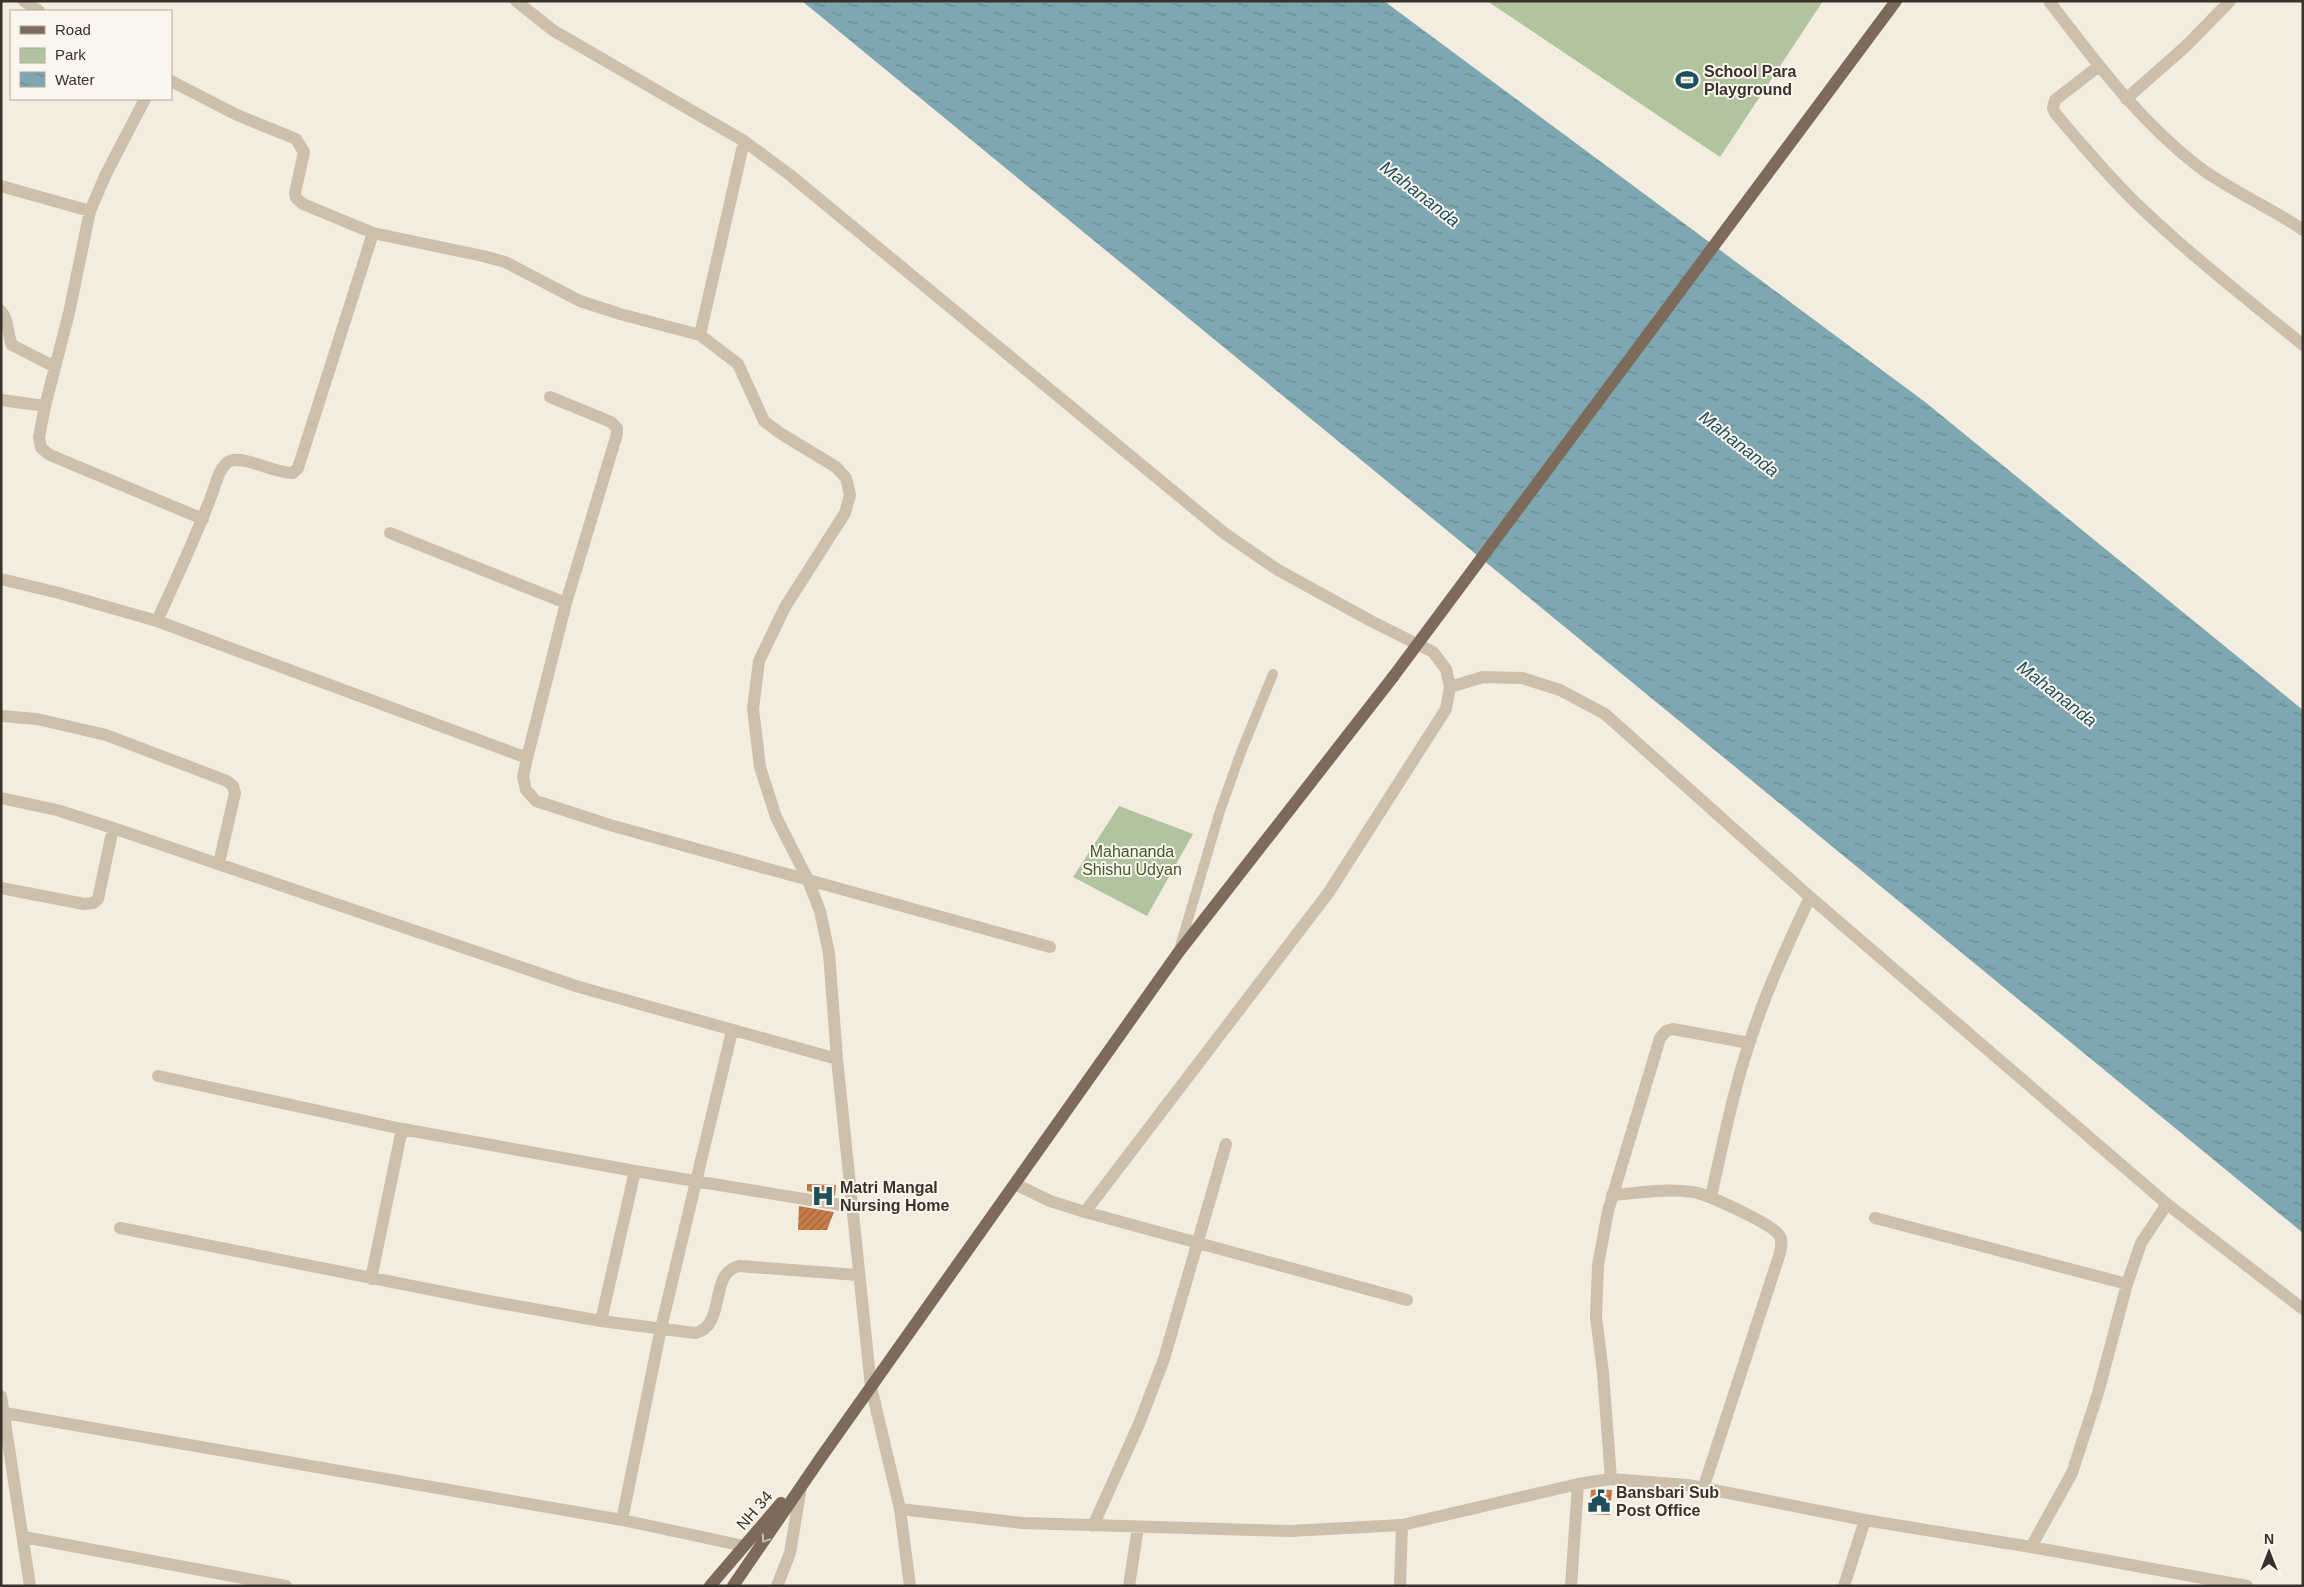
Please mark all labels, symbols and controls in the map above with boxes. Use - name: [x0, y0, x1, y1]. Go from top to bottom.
- legend: [10, 10, 172, 100]
- text: Road: [55, 21, 91, 38]
- text: Park: [55, 46, 86, 63]
- place label: School Para Playground: [1704, 63, 1797, 98]
- sports icon: School Para Playground: [1674, 67, 1700, 93]
- text: Water: [55, 71, 94, 88]
- water label: Mahananda: [1376, 157, 1464, 231]
- water label: Mahananda: [1695, 407, 1783, 481]
- water label: Mahananda: [2013, 657, 2101, 731]
- park label: Mahananda Shishu Udyan: [1082, 843, 1182, 878]
- place label: Matri Mangal Nursing Home: [840, 1179, 949, 1214]
- hospital icon: Matri Mangal Nursing Home: [810, 1183, 836, 1209]
- place label: Bansbari Sub Post Office: [1616, 1484, 1719, 1519]
- street label: NH 34: [733, 1488, 776, 1533]
- public building icon: Bansbari Sub Post Office: [1586, 1488, 1612, 1514]
- north arrow: [2244, 1527, 2294, 1577]
- text: N: [2264, 1531, 2274, 1547]
- one-way arrow: [762, 1533, 771, 1543]

